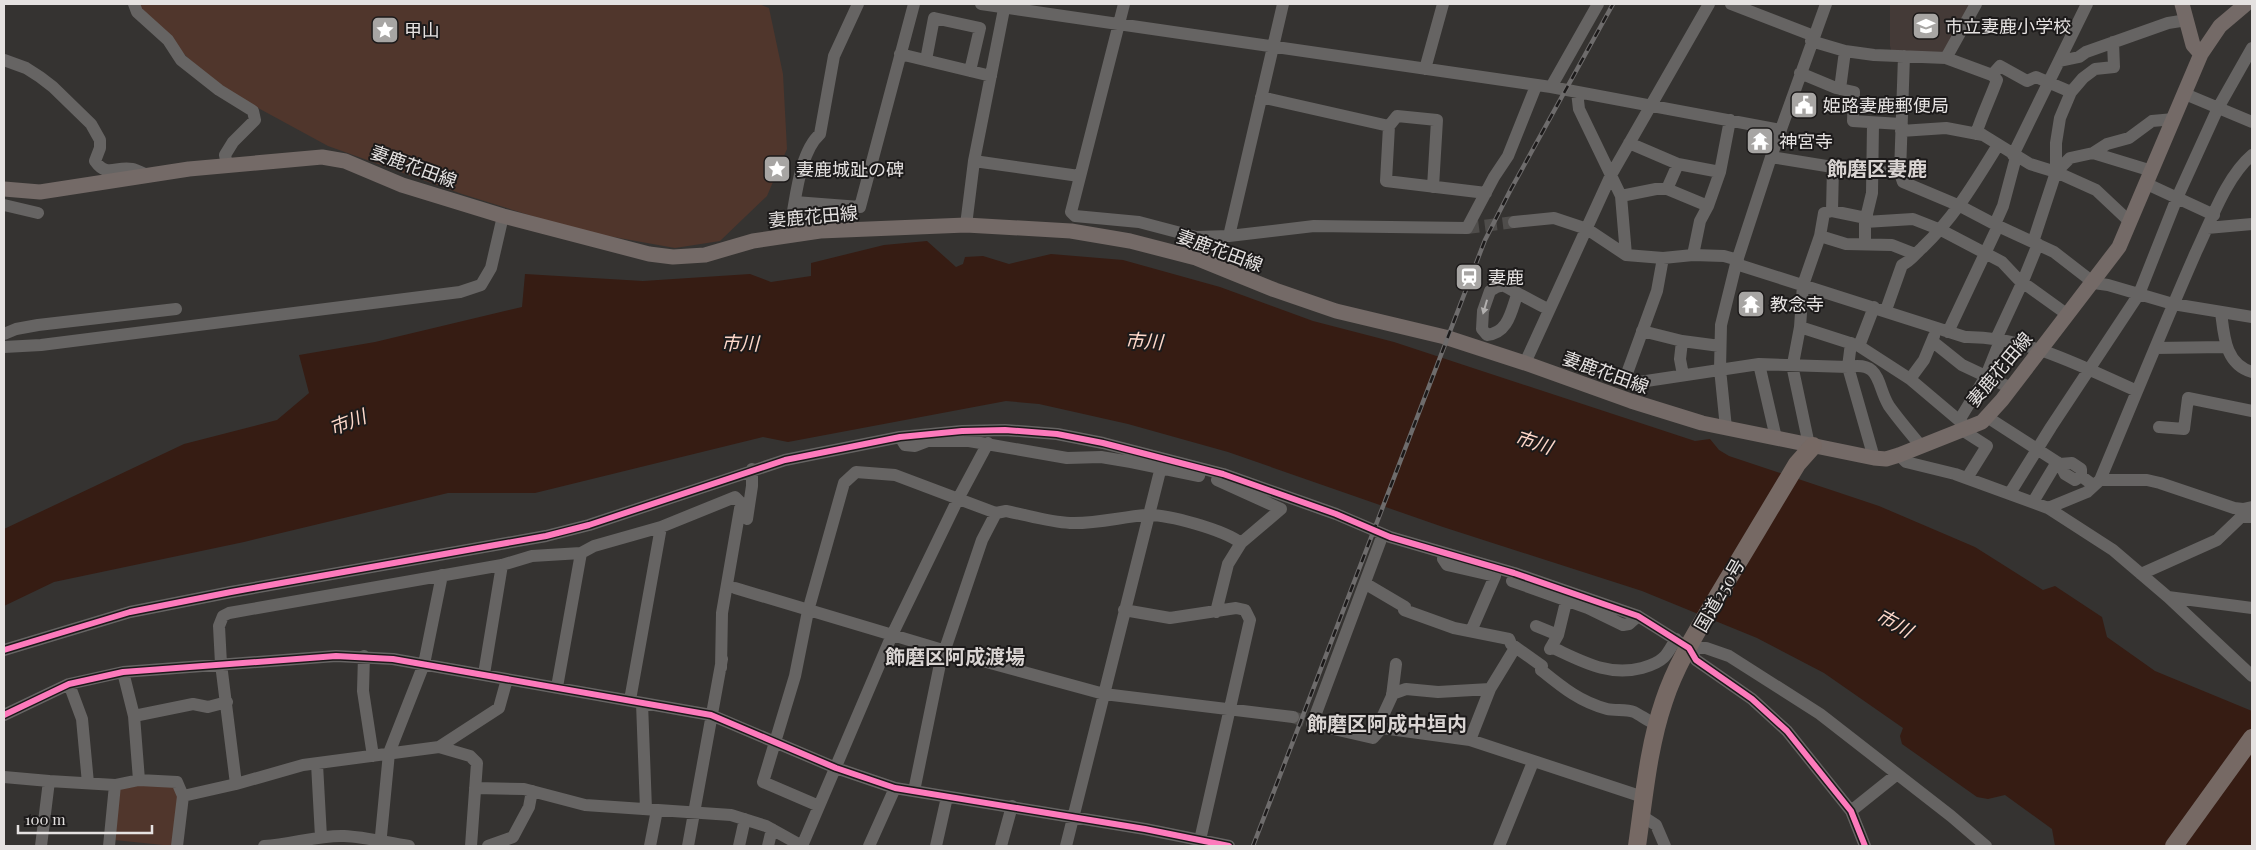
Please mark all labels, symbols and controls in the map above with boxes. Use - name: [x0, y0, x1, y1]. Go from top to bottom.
- school or university icon: 市立妻鹿小学校: [1911, 11, 1941, 41]
- place label: 市立妻鹿小学校: [1945, 14, 2071, 38]
- place icon: 甲山: [370, 15, 400, 45]
- place label: 甲山: [404, 18, 440, 42]
- public building icon: 姫路妻鹿郵便局: [1789, 90, 1819, 120]
- place label: 姫路妻鹿郵便局: [1823, 93, 1949, 117]
- temple icon: 神宮寺: [1745, 126, 1775, 156]
- place label: 神宮寺: [1779, 129, 1833, 153]
- street label: 妻鹿花田線: [368, 139, 460, 193]
- place icon: 妻鹿城趾の碑: [762, 154, 792, 184]
- district label: 飾磨区妻鹿: [1827, 154, 1927, 181]
- place label: 妻鹿城趾の碑: [796, 157, 904, 181]
- street label: 妻鹿花田線: [767, 200, 859, 232]
- street label: 妻鹿花田線: [1174, 223, 1266, 277]
- station icon: 妻鹿: [1454, 262, 1484, 292]
- place label: 妻鹿: [1488, 265, 1524, 289]
- temple icon: 教念寺: [1736, 289, 1766, 319]
- place label: 教念寺: [1770, 292, 1824, 316]
- one-way arrow: [1480, 300, 1488, 315]
- water label: 市川: [1124, 326, 1166, 354]
- street label: 妻鹿花田線: [1961, 327, 2037, 411]
- water label: 市川: [721, 329, 761, 355]
- street label: 妻鹿花田線: [1560, 345, 1652, 399]
- water label: 市川: [325, 401, 371, 440]
- water label: 市川: [1512, 423, 1558, 460]
- street label: 国道250号: [1688, 554, 1750, 636]
- water label: 市川: [1872, 601, 1920, 644]
- district label: 飾磨区阿成渡場: [885, 642, 1025, 669]
- district label: 飾磨区阿成中垣内: [1307, 709, 1467, 736]
- scale bar: [18, 802, 151, 834]
- text: 100 m: [25, 809, 66, 829]

